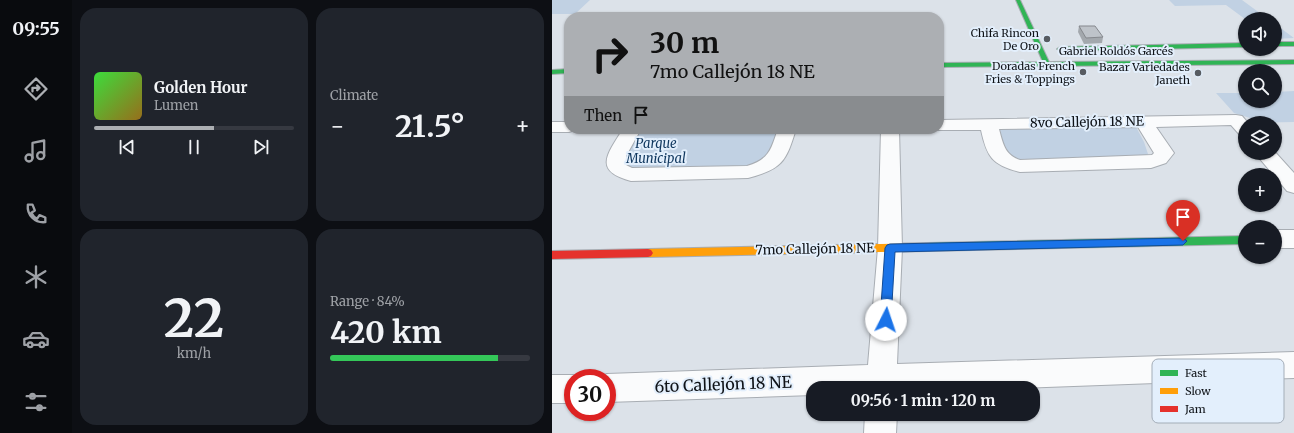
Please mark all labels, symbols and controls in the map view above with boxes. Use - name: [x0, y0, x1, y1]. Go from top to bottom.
- map controls: [1238, 12, 1282, 264]
- button: sound: [1238, 12, 1282, 56]
- text: 09:55: [12, 17, 60, 40]
- text: 30 m: [650, 25, 719, 61]
- place label: Chifa Rincon De Oro: [971, 26, 1040, 53]
- icon: right: [584, 28, 636, 80]
- marker: Chifa Rincon De Oro: [1042, 34, 1052, 44]
- street label: Gabriel Roldós Garcés: [1059, 44, 1173, 58]
- place label: Doradas French Fries & Toppings: [985, 59, 1076, 86]
- text: 7mo Callejón 18 NE: [650, 60, 815, 83]
- place label: Bazar Variedades Janeth: [1099, 60, 1191, 87]
- button: search: [1238, 64, 1282, 108]
- marker: Doradas French Fries & Toppings: [1078, 67, 1088, 77]
- marker: Bazar Variedades Janeth: [1193, 68, 1203, 78]
- icon: directions: [22, 75, 50, 103]
- text: Golden Hour: [154, 78, 248, 97]
- text: Climate: [330, 87, 378, 104]
- text: Lumen: [154, 97, 198, 114]
- icon: arrive: [630, 104, 652, 126]
- text: Then: [584, 106, 622, 125]
- text: 21.5°: [395, 107, 465, 145]
- text: −: [330, 112, 345, 140]
- text: +: [515, 112, 530, 140]
- street label: 8vo Callejón 18 NE: [1030, 112, 1145, 131]
- button: layers: [1238, 116, 1282, 160]
- park label: Parque Municipal: [625, 135, 686, 167]
- icon: previous: [116, 136, 138, 158]
- icon: pause: [183, 136, 205, 158]
- icon: next: [250, 136, 272, 158]
- icon: music: [22, 137, 50, 165]
- button: +: [1238, 168, 1282, 212]
- icon: phone: [22, 200, 50, 228]
- pin: [1166, 200, 1200, 241]
- icon: arrive: [1172, 206, 1194, 228]
- button: −: [1238, 220, 1282, 264]
- street label: 7mo Callejón 18 NE: [755, 239, 875, 259]
- icon: climate: [22, 263, 50, 291]
- text: 22: [164, 286, 224, 351]
- text: Range · 84%: [330, 293, 405, 310]
- position arrow: [865, 299, 907, 341]
- text: 420 km: [330, 313, 442, 351]
- icon: car: [22, 325, 50, 353]
- text: km/h: [177, 345, 211, 362]
- legend: [1152, 359, 1284, 423]
- text: Fast: [1185, 366, 1208, 380]
- speed limit sign: 30: [564, 369, 616, 421]
- street label: 6to Callejón 18 NE: [654, 372, 793, 396]
- text: Slow: [1185, 384, 1211, 398]
- icon: filters: [22, 388, 50, 416]
- text: 09:56 · 1 min · 120 m: [851, 391, 995, 410]
- text: Jam: [1184, 402, 1206, 416]

